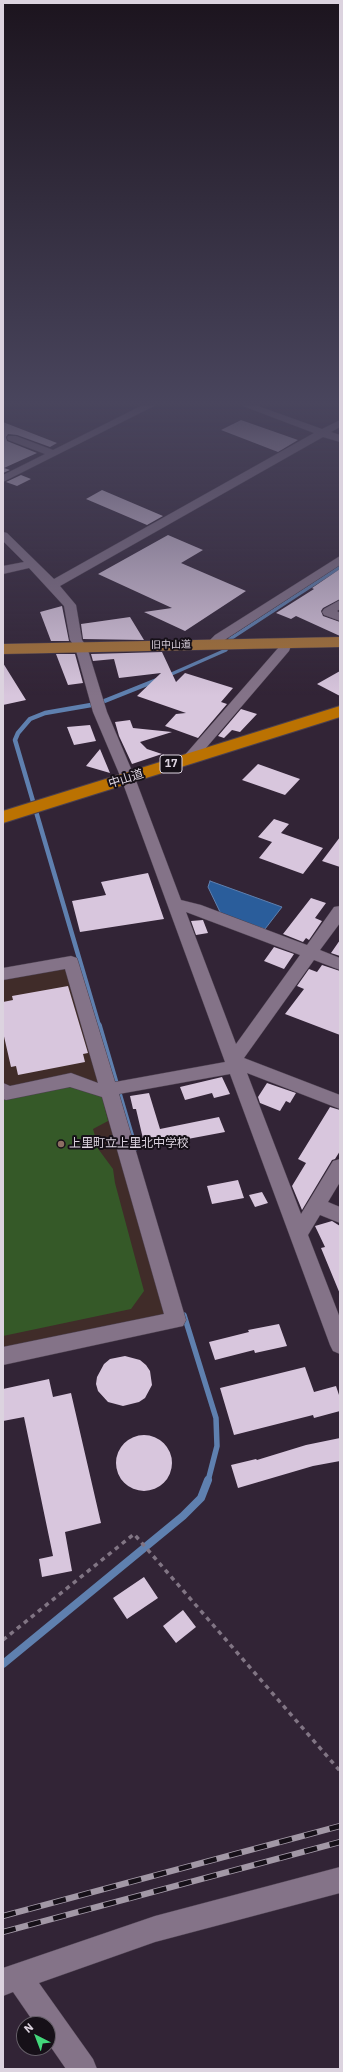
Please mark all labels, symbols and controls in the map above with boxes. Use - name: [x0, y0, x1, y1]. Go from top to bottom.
- street label: 旧中山道: [151, 639, 191, 651]
- road number: 17: [160, 755, 182, 773]
- street label: 中山道: [107, 767, 145, 791]
- place label: 上里町立上里北中学校: [69, 1137, 189, 1151]
- marker: 上里町立上里北中学校: [56, 1139, 66, 1149]
- north arrow: [16, 2016, 56, 2056]
- text: N: [21, 2020, 36, 2036]

